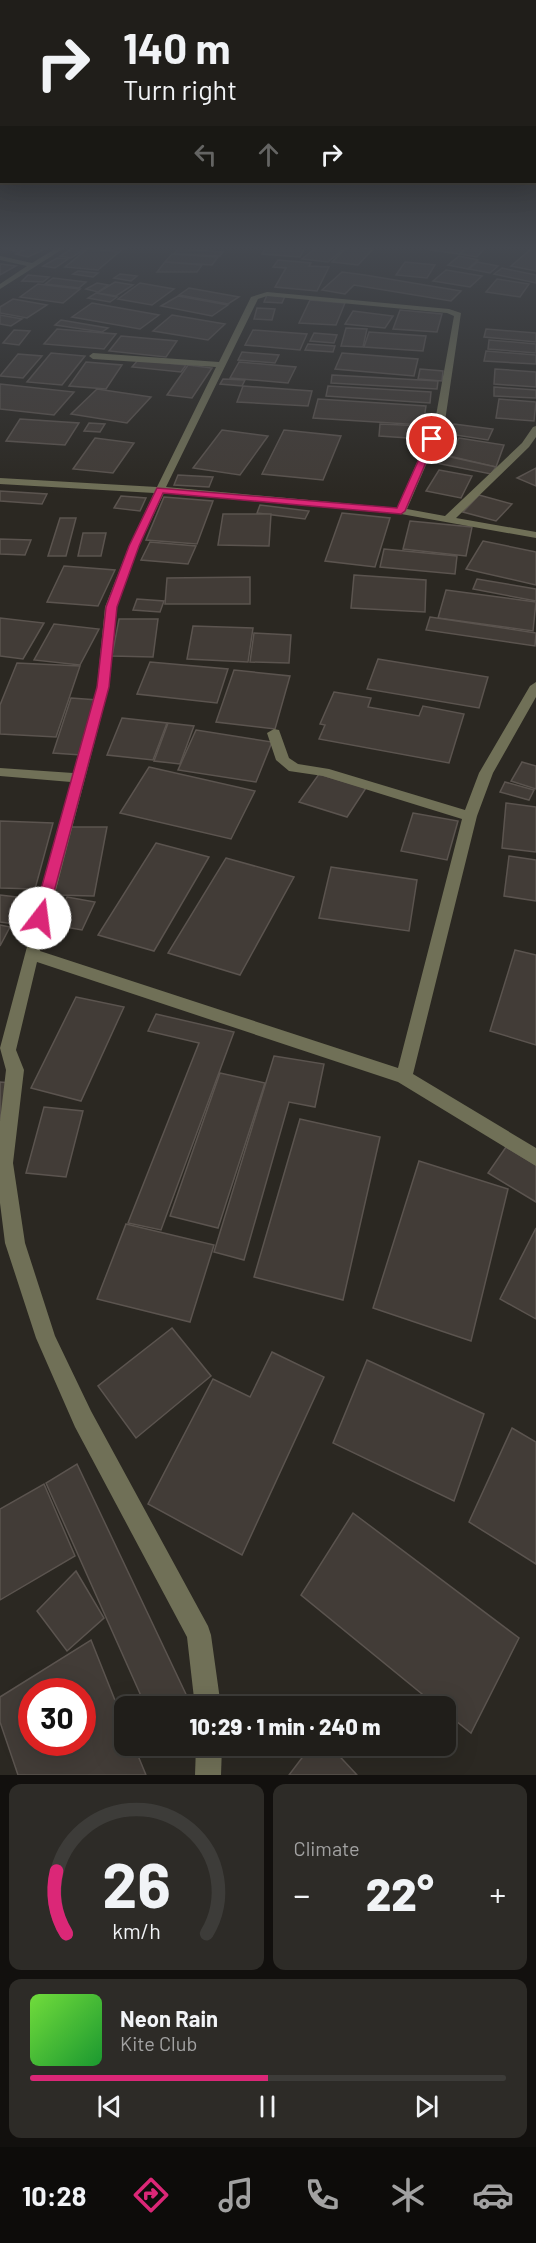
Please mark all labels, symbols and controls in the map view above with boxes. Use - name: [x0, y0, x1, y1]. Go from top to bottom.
- text: 140 m: [123, 22, 231, 72]
- icon: right: [24, 24, 102, 102]
- text: Turn right: [123, 73, 237, 105]
- icon: left: [189, 138, 222, 171]
- icon: ahead: [252, 138, 285, 171]
- icon: right: [315, 138, 348, 171]
- pin: [406, 413, 457, 464]
- icon: arrive: [415, 422, 448, 455]
- position arrow: [8.0, 886, 72.0, 950]
- speed limit sign: 30: [18, 1678, 96, 1756]
- text: 10:29 · 1 min · 240 m: [189, 1713, 381, 1739]
- text: Climate: [294, 1836, 360, 1860]
- text: 26: [102, 1846, 170, 1920]
- text: 22°: [366, 1866, 434, 1920]
- text: −: [294, 1874, 310, 1914]
- text: +: [489, 1874, 506, 1914]
- text: km/h: [112, 1918, 161, 1943]
- text: Neon Rain: [120, 2005, 218, 2031]
- text: Kite Club: [120, 2031, 197, 2055]
- icon: previous: [93, 2090, 126, 2123]
- icon: pause: [251, 2090, 284, 2123]
- icon: next: [410, 2090, 443, 2123]
- icon: directions: [130, 2174, 172, 2216]
- icon: music: [215, 2174, 257, 2216]
- icon: phone: [301, 2174, 343, 2216]
- icon: climate: [387, 2174, 429, 2216]
- icon: car: [472, 2174, 514, 2216]
- text: 10:28: [22, 2179, 86, 2211]

